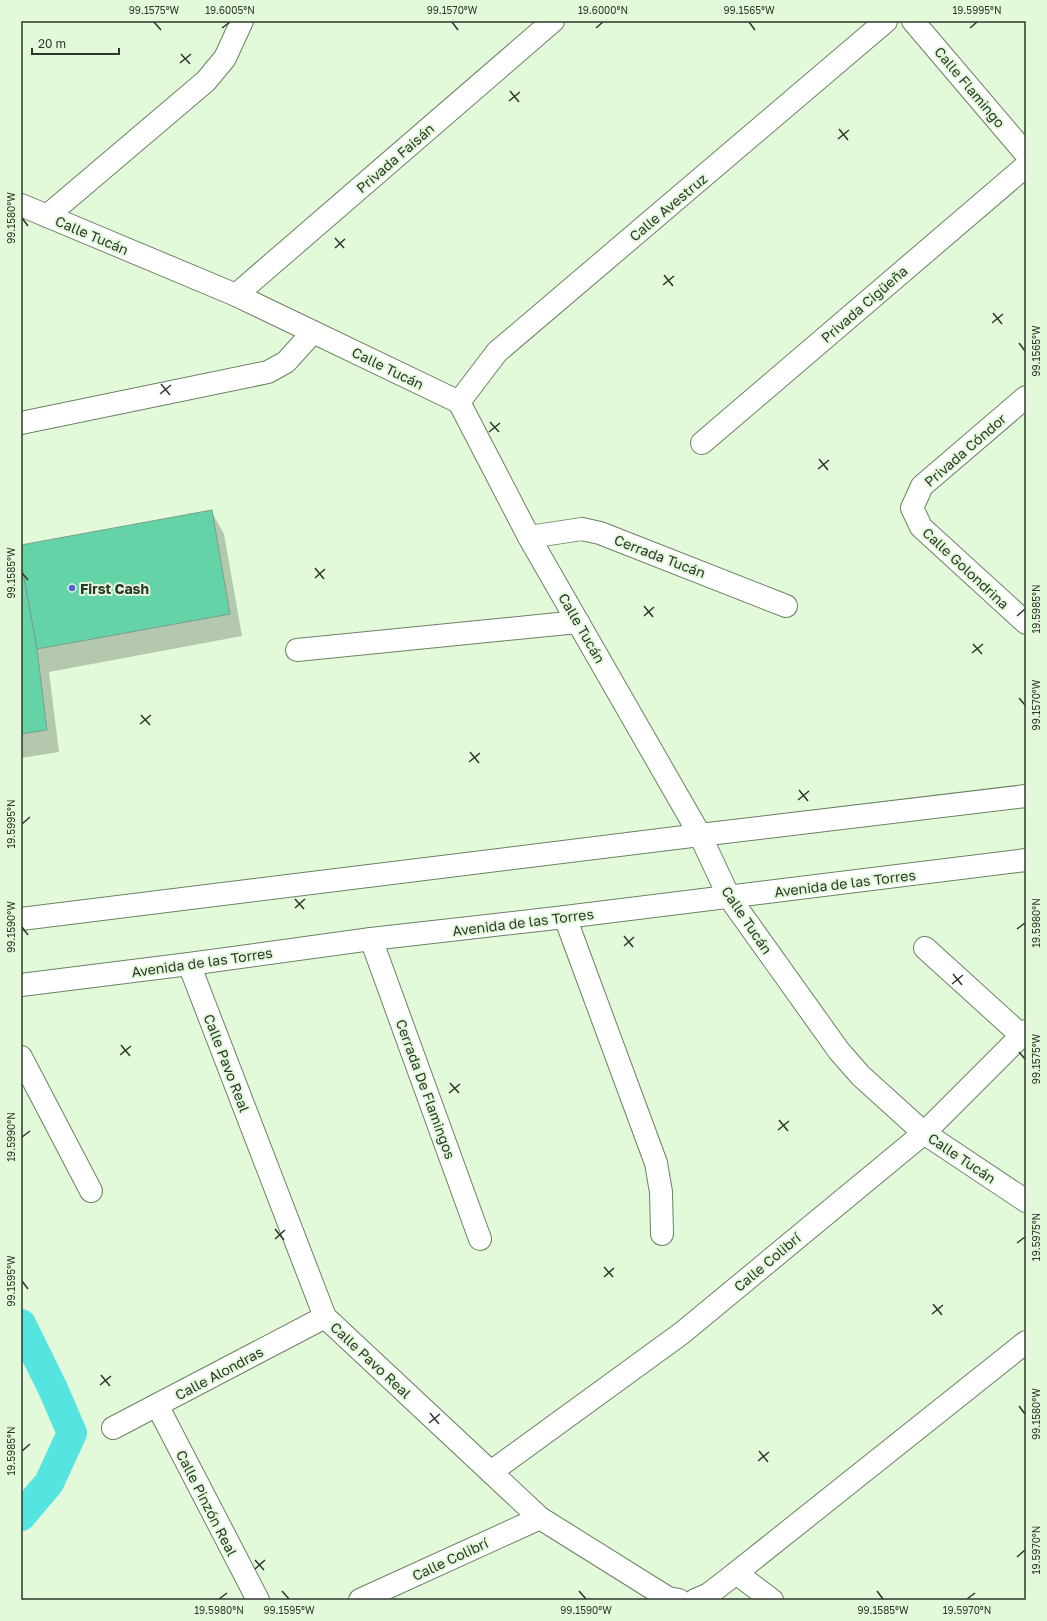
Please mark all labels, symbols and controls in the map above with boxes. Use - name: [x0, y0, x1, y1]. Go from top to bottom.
- text: 99.1575°W: [129, 4, 180, 16]
- text: 19.6005°N: [205, 4, 255, 16]
- text: 99.1570°W: [427, 4, 478, 16]
- text: 19.6000°N: [578, 4, 628, 16]
- text: 99.1565°W: [723, 4, 775, 16]
- text: 19.5995°N: [952, 4, 1002, 16]
- scale bar: [32, 30, 119, 56]
- text: 20 m: [38, 36, 66, 51]
- street label: Calle Flamingo: [931, 43, 1009, 131]
- street label: Privada Faisán: [353, 120, 437, 196]
- street label: Calle Avestruz: [626, 170, 710, 244]
- text: 99.1580°W: [5, 192, 17, 244]
- street label: Calle Tucán: [53, 212, 131, 258]
- street label: Privada Cigüeña: [817, 262, 911, 346]
- text: 99.1565°W: [1030, 325, 1042, 377]
- street label: Calle Tucán: [349, 343, 427, 393]
- street label: Privada Cóndor: [921, 410, 1010, 490]
- street label: Calle Golondrina: [919, 524, 1013, 612]
- street label: Cerrada Tucán: [612, 531, 708, 581]
- text: 99.1585°W: [5, 547, 17, 599]
- place label: First Cash: [80, 580, 149, 597]
- marker: First Cash: [67, 583, 77, 593]
- text: 19.5985°N: [1030, 584, 1042, 634]
- street label: Calle Tucán: [555, 590, 609, 666]
- text: 99.1570°W: [1030, 679, 1042, 730]
- text: 19.5995°N: [5, 799, 17, 849]
- street label: Avenida de las Torres: [773, 866, 917, 900]
- street label: Calle Tucán: [718, 883, 776, 957]
- text: 19.5980°N: [1030, 898, 1042, 948]
- text: 99.1590°W: [5, 901, 17, 953]
- street label: Avenida de las Torres: [451, 905, 595, 939]
- street label: Avenida de las Torres: [130, 944, 274, 980]
- street label: Calle Pavo Real: [200, 1011, 254, 1115]
- street label: Cerrada De Flamingos: [393, 1017, 459, 1161]
- text: 99.1575°W: [1030, 1033, 1042, 1084]
- text: 19.5990°N: [5, 1112, 17, 1162]
- street label: Calle Tucán: [925, 1129, 999, 1187]
- text: 19.5975°N: [1030, 1213, 1042, 1261]
- street label: Calle Colibrí: [730, 1228, 805, 1295]
- text: 99.1595°W: [5, 1255, 17, 1307]
- street label: Calle Pavo Real: [327, 1318, 415, 1402]
- street label: Calle Alondras: [172, 1343, 266, 1403]
- text: 99.1580°W: [1030, 1388, 1042, 1440]
- text: 19.5985°N: [5, 1426, 17, 1476]
- street label: Calle Pinzón Real: [173, 1447, 241, 1559]
- text: 19.5970°N: [1030, 1526, 1042, 1574]
- street label: Calle Colibrí: [409, 1533, 492, 1584]
- text: 19.5980°N: [194, 1604, 244, 1616]
- text: 99.1595°W: [263, 1604, 315, 1616]
- text: 99.1590°W: [560, 1604, 612, 1616]
- text: 99.1585°W: [857, 1604, 909, 1616]
- text: 19.5970°N: [943, 1604, 991, 1616]

